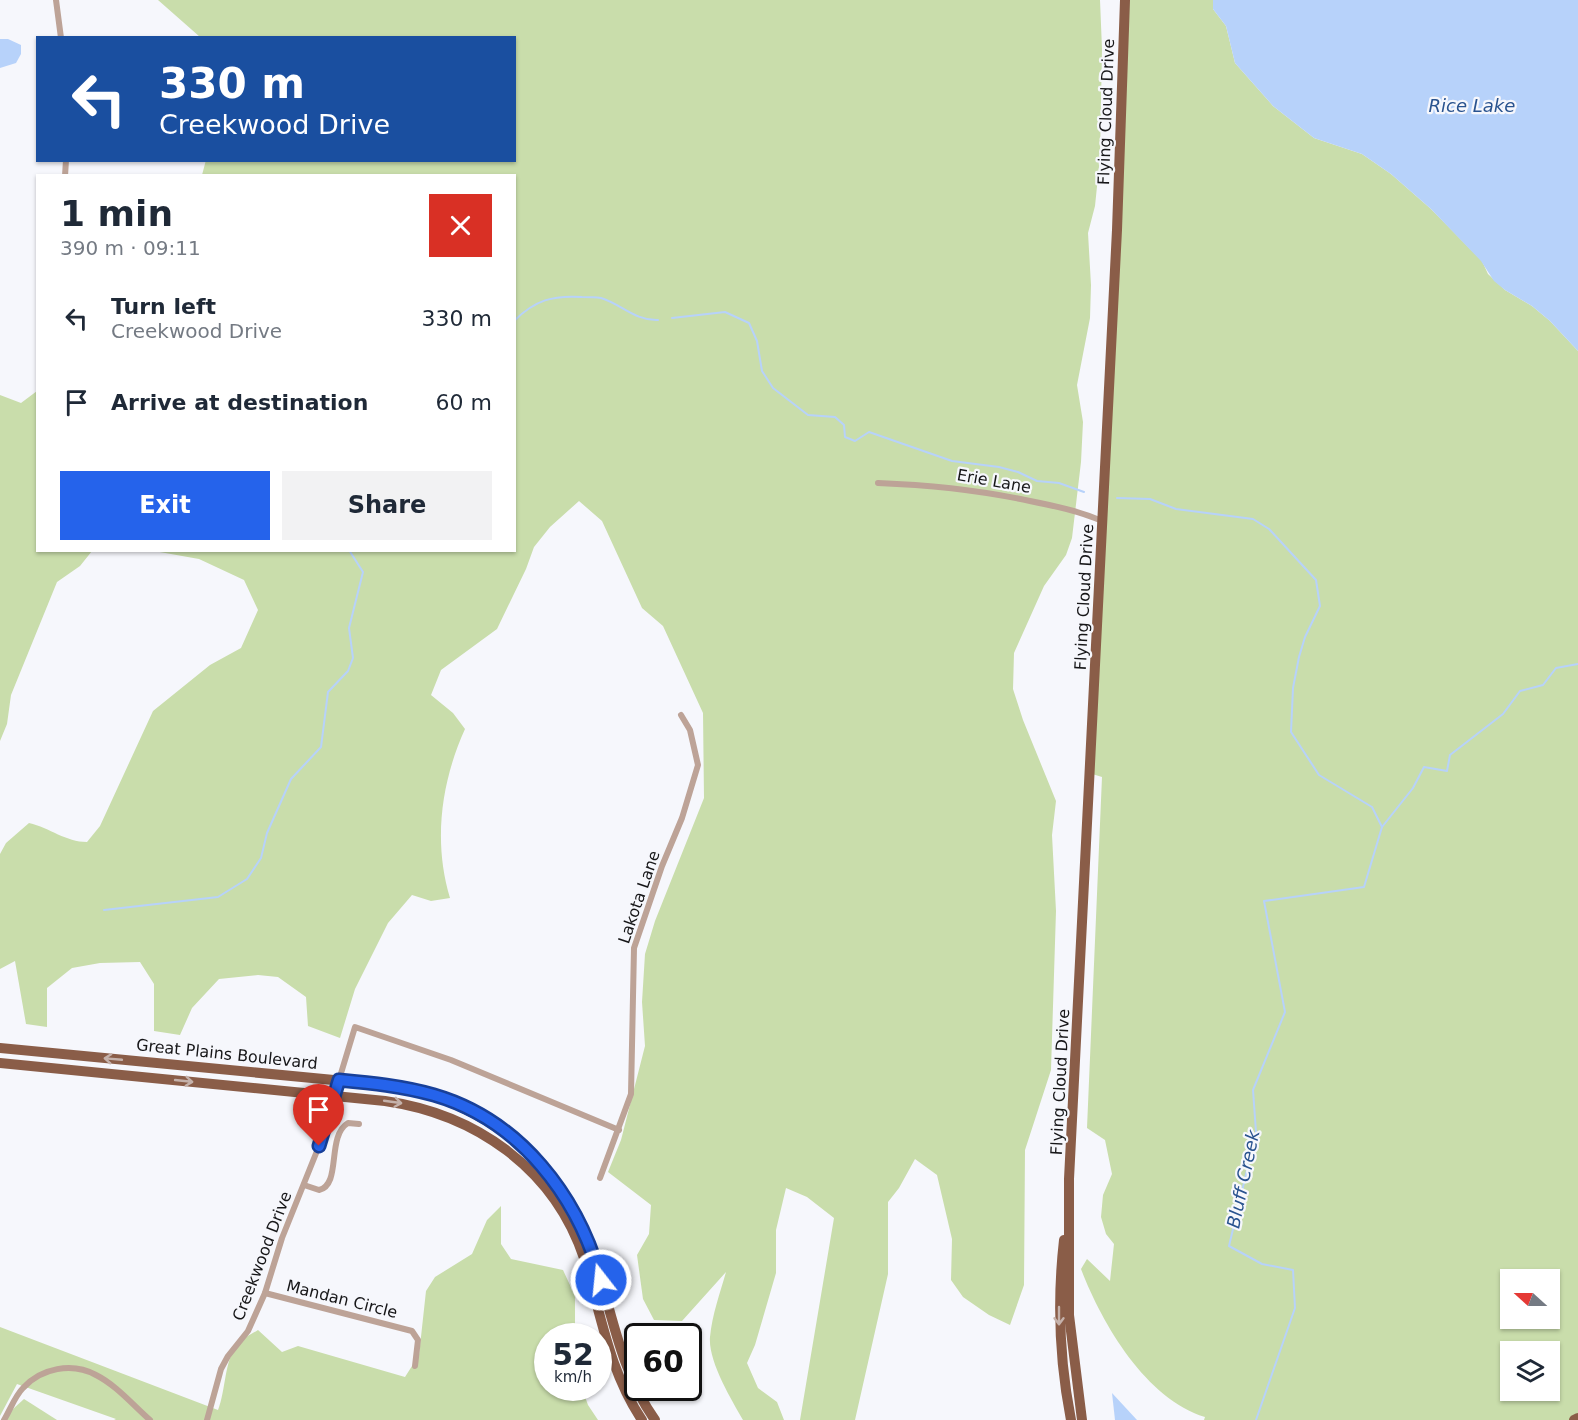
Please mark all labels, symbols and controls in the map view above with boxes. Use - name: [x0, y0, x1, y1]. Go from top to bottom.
- street label: Flying Cloud Drive: [1094, 39, 1118, 185]
- text: 330 m: [159, 59, 305, 108]
- icon: left: [60, 60, 138, 138]
- water label: Rice Lake: [1429, 95, 1515, 116]
- text: Creekwood Drive: [159, 109, 390, 140]
- text: 1 min: [60, 193, 173, 234]
- button: close: [429, 194, 492, 257]
- text: 390 m · 09:11: [60, 236, 201, 260]
- text: Turn left: [111, 294, 216, 319]
- icon: left: [60, 302, 93, 335]
- text: 330 m: [422, 306, 492, 331]
- text: Creekwood Drive: [111, 319, 282, 343]
- icon: arrive: [60, 386, 93, 419]
- text: Arrive at destination: [111, 390, 368, 415]
- text: 60 m: [436, 390, 492, 415]
- street label: Erie Lane: [956, 465, 1032, 497]
- button: Exit: [60, 471, 270, 540]
- button: Share: [282, 471, 492, 540]
- street label: Flying Cloud Drive: [1071, 523, 1097, 671]
- street label: Lakota Lane: [614, 848, 664, 946]
- street label: Flying Cloud Drive: [1047, 1008, 1073, 1156]
- street label: Great Plains Boulevard: [135, 1035, 319, 1073]
- one-way arrow: [104, 1053, 123, 1064]
- one-way arrow: [173, 1076, 193, 1087]
- pin: [293, 1084, 344, 1146]
- icon: arrive: [302, 1093, 335, 1126]
- one-way arrow: [382, 1097, 402, 1108]
- water label: Bluff Creek: [1222, 1126, 1264, 1230]
- street label: Creekwood Drive: [229, 1189, 295, 1323]
- position arrow: [569, 1248, 633, 1312]
- north arrow: [1500, 1269, 1560, 1329]
- map controls: [1500, 1269, 1560, 1401]
- street label: Mandan Circle: [284, 1276, 400, 1322]
- one-way arrow: [1053, 1306, 1065, 1326]
- speed limit sign: 60: [624, 1323, 702, 1401]
- text: 52: [552, 1337, 594, 1372]
- button: layers: [1500, 1341, 1560, 1401]
- text: km/h: [554, 1368, 592, 1386]

